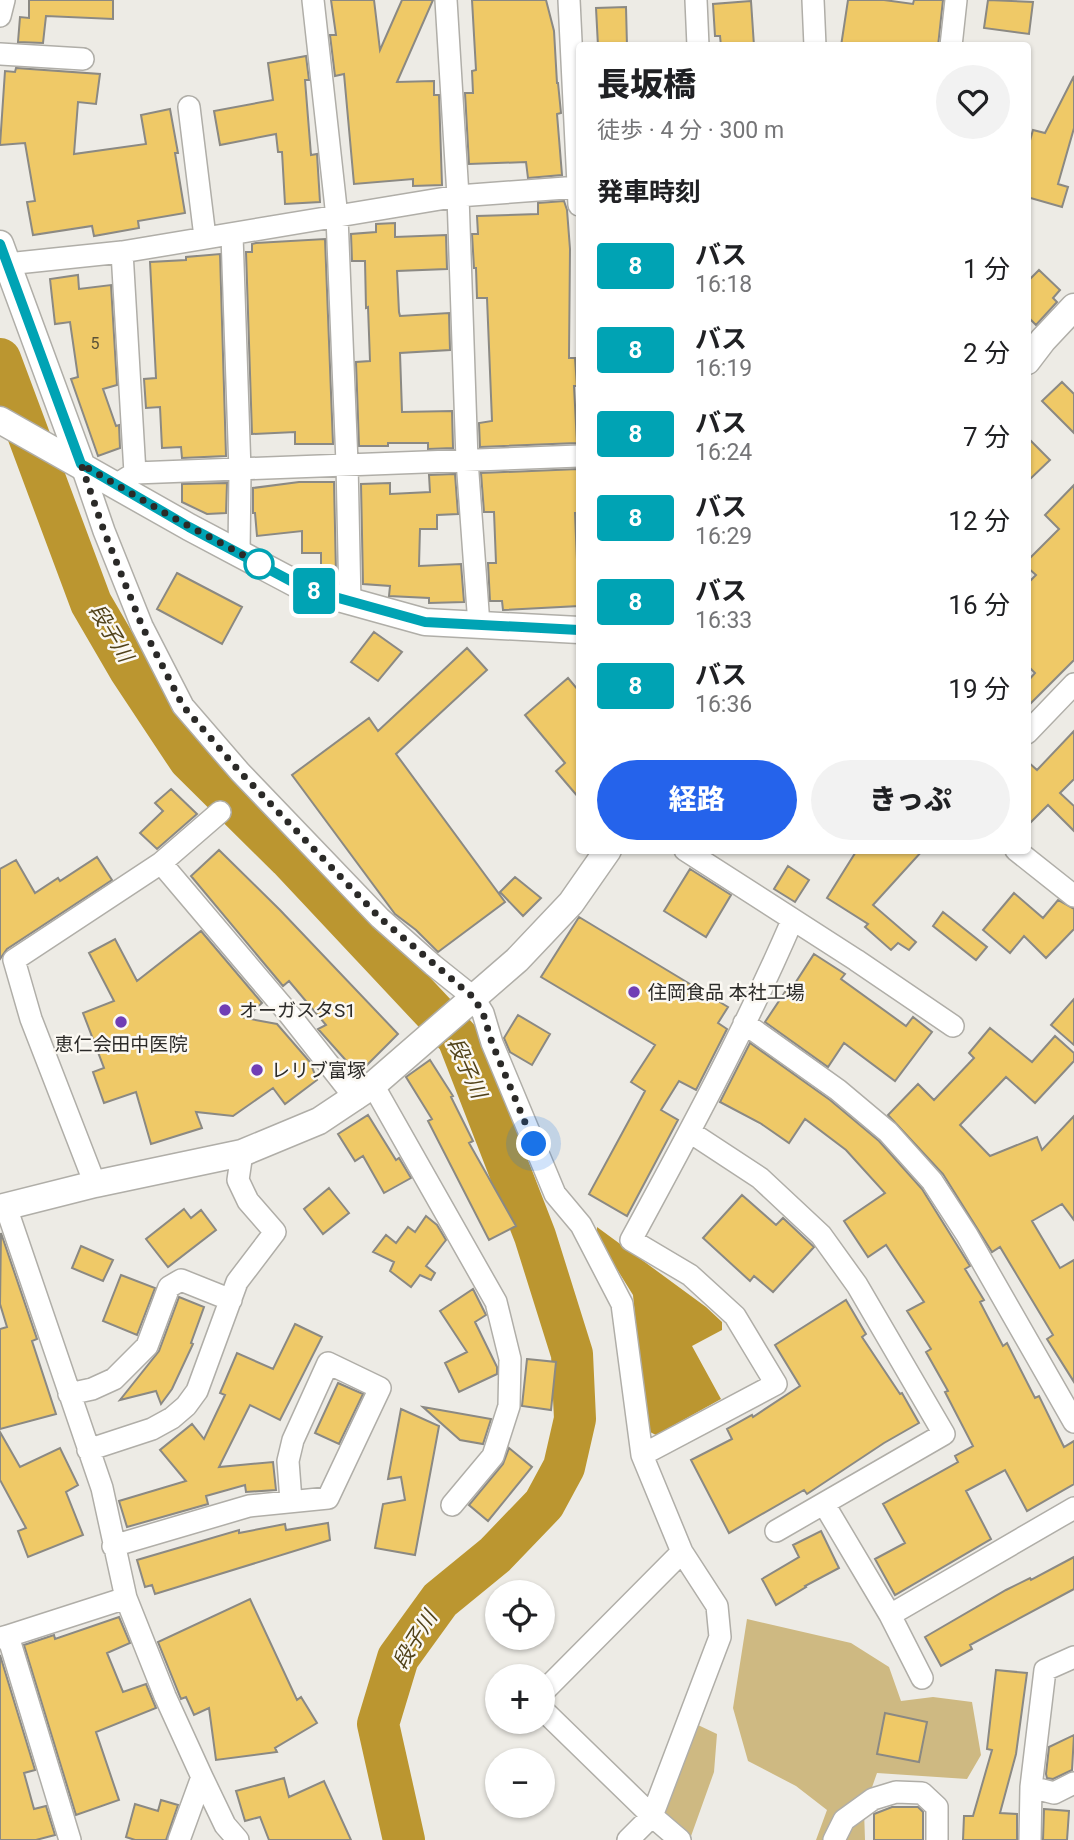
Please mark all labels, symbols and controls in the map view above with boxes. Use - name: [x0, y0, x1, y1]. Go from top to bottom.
- text: 長坂橋: [597, 65, 696, 104]
- button: heart: [936, 65, 1010, 139]
- text: 徒歩 · 4 分 · 300 m: [597, 117, 784, 144]
- text: 発車時刻: [597, 177, 701, 207]
- text: バス: [695, 240, 747, 270]
- text: 8: [629, 252, 642, 280]
- text: 1 分: [963, 254, 1010, 284]
- text: 16:18: [695, 271, 752, 298]
- text: バス: [695, 324, 747, 354]
- house number: 5: [91, 334, 100, 353]
- text: 8: [629, 336, 642, 364]
- text: 2 分: [963, 338, 1010, 368]
- text: 16:19: [695, 355, 752, 382]
- text: バス: [695, 408, 747, 438]
- text: 8: [629, 420, 642, 448]
- text: 7 分: [963, 422, 1010, 452]
- text: 16:24: [695, 439, 752, 466]
- text: バス: [695, 492, 747, 522]
- text: 8: [629, 504, 642, 532]
- text: 12 分: [948, 506, 1010, 536]
- text: 16:29: [695, 523, 752, 550]
- unlabelled marker: [244, 549, 274, 579]
- line badge: 8: [291, 568, 337, 614]
- text: バス: [695, 576, 747, 606]
- text: 8: [307, 577, 321, 605]
- text: 8: [629, 588, 642, 616]
- text: 16 分: [948, 590, 1010, 620]
- water label: 段子川: [84, 600, 139, 668]
- text: 16:33: [695, 607, 752, 634]
- text: バス: [695, 660, 747, 690]
- text: 8: [629, 672, 642, 700]
- text: 19 分: [948, 674, 1010, 704]
- text: 16:36: [695, 691, 752, 718]
- button: 経路: [597, 760, 797, 840]
- button: きっぷ: [811, 760, 1010, 840]
- place label: 住岡食品 本社工場: [648, 981, 805, 1004]
- marker: 住岡食品 本社工場: [626, 984, 642, 1000]
- place label: オーガスタS1: [239, 999, 356, 1022]
- marker: オーガスタS1: [217, 1002, 233, 1018]
- marker: 恵仁会田中医院: [113, 1014, 129, 1030]
- place label: 恵仁会田中医院: [54, 1033, 188, 1056]
- water label: 段子川: [443, 1034, 492, 1103]
- place label: レリブ富塚: [271, 1059, 366, 1082]
- marker: レリブ富塚: [249, 1062, 265, 1078]
- your location: [516, 1126, 551, 1161]
- map controls: [485, 1580, 555, 1818]
- button: locate: [485, 1580, 555, 1650]
- water label: 段子川: [388, 1605, 443, 1673]
- button: +: [485, 1664, 555, 1734]
- button: −: [485, 1748, 555, 1818]

